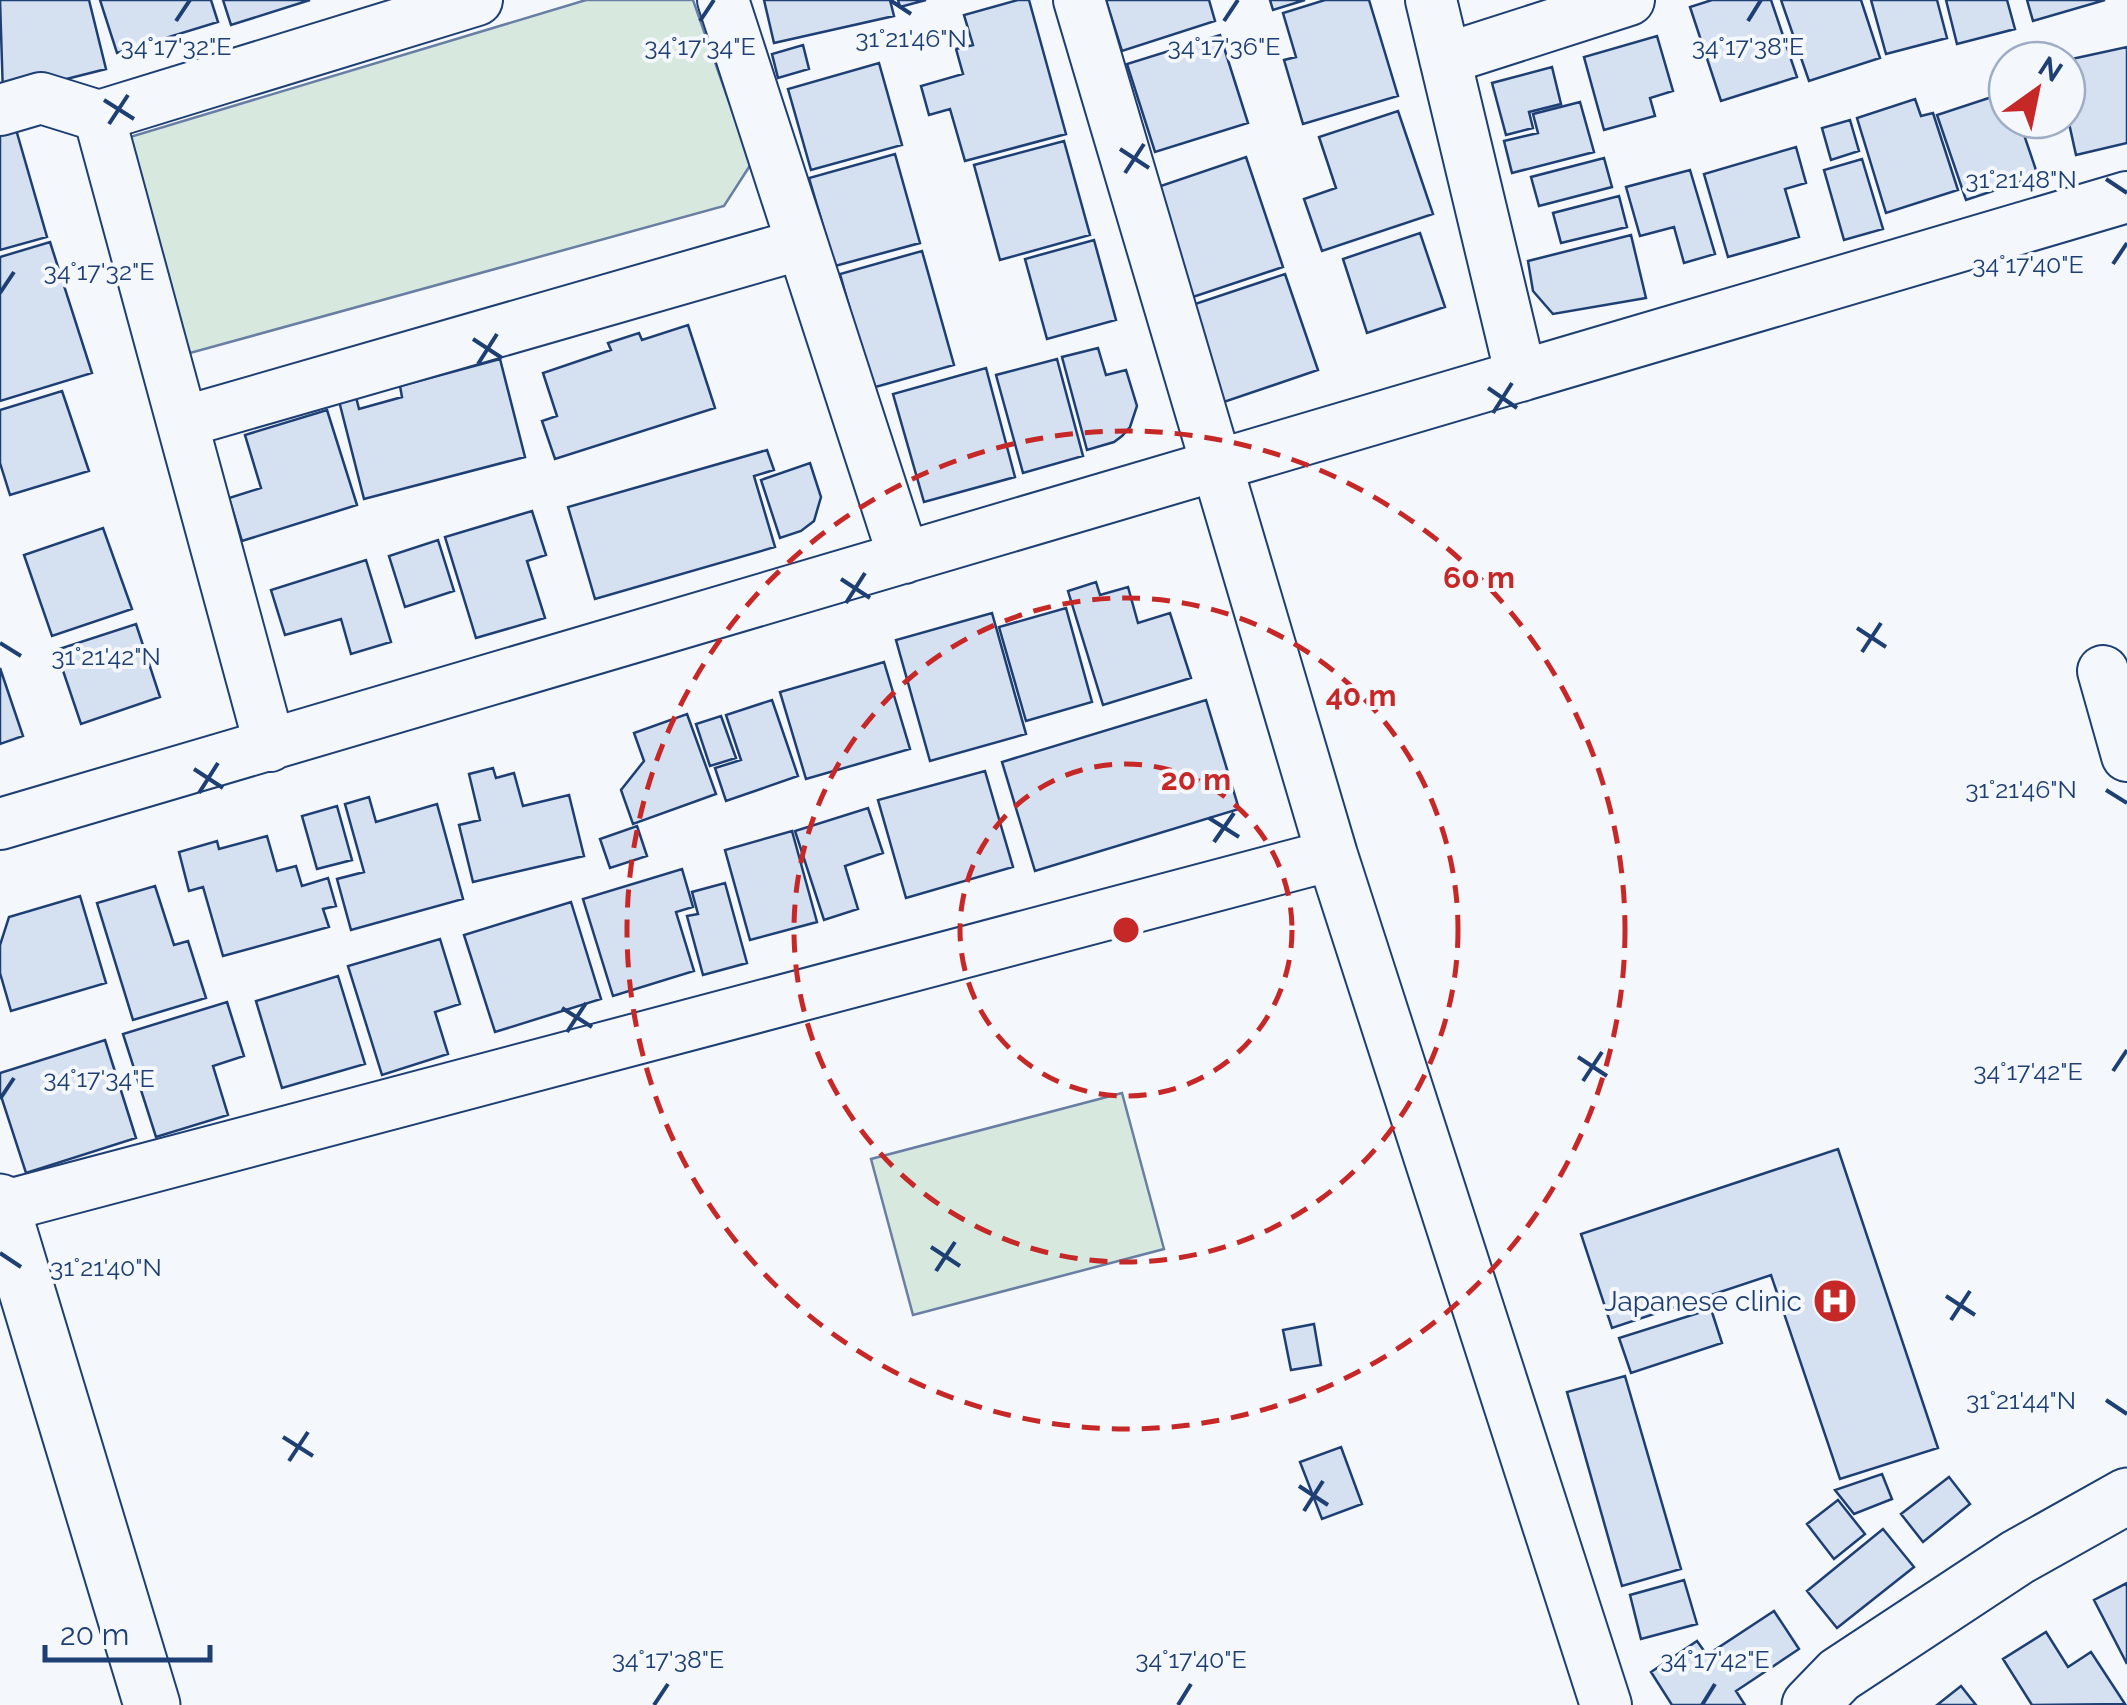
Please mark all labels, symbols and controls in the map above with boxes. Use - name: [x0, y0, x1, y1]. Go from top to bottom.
- text: 31°21'46"N: [855, 23, 967, 53]
- text: 34°17'32"E: [121, 31, 231, 61]
- text: 34°17'34"E: [644, 31, 756, 61]
- text: 34°17'36"E: [1168, 31, 1280, 61]
- text: 34°17'38"E: [1692, 31, 1804, 61]
- north arrow: [1987, 40, 2087, 140]
- text: N: [2032, 50, 2068, 89]
- text: 31°21'48"N: [1965, 164, 2077, 194]
- text: 34°17'40"E: [1972, 249, 2084, 279]
- text: 34°17'32"E: [44, 256, 154, 286]
- text: 60 m: [1443, 560, 1515, 595]
- text: 31°21'42"N: [51, 641, 161, 671]
- text: 40 m: [1326, 678, 1396, 713]
- text: 20 m: [1161, 762, 1231, 797]
- text: 31°21'46"N: [1965, 774, 2077, 804]
- centre of rings: [1108, 912, 1144, 948]
- text: 34°17'42"E: [1973, 1056, 2083, 1086]
- text: 34°17'34"E: [43, 1063, 155, 1093]
- text: 31°21'40"N: [50, 1252, 162, 1282]
- hospital icon: Japanese clinic: [1812, 1278, 1858, 1324]
- place label: Japanese clinic: [1604, 1285, 1802, 1318]
- text: 31°21'44"N: [1966, 1385, 2076, 1415]
- scale bar: [45, 1600, 210, 1662]
- text: 20 m: [60, 1617, 129, 1652]
- text: 34°17'38"E: [612, 1644, 724, 1674]
- text: 34°17'40"E: [1135, 1644, 1247, 1674]
- text: 34°17'42"E: [1660, 1644, 1770, 1674]

